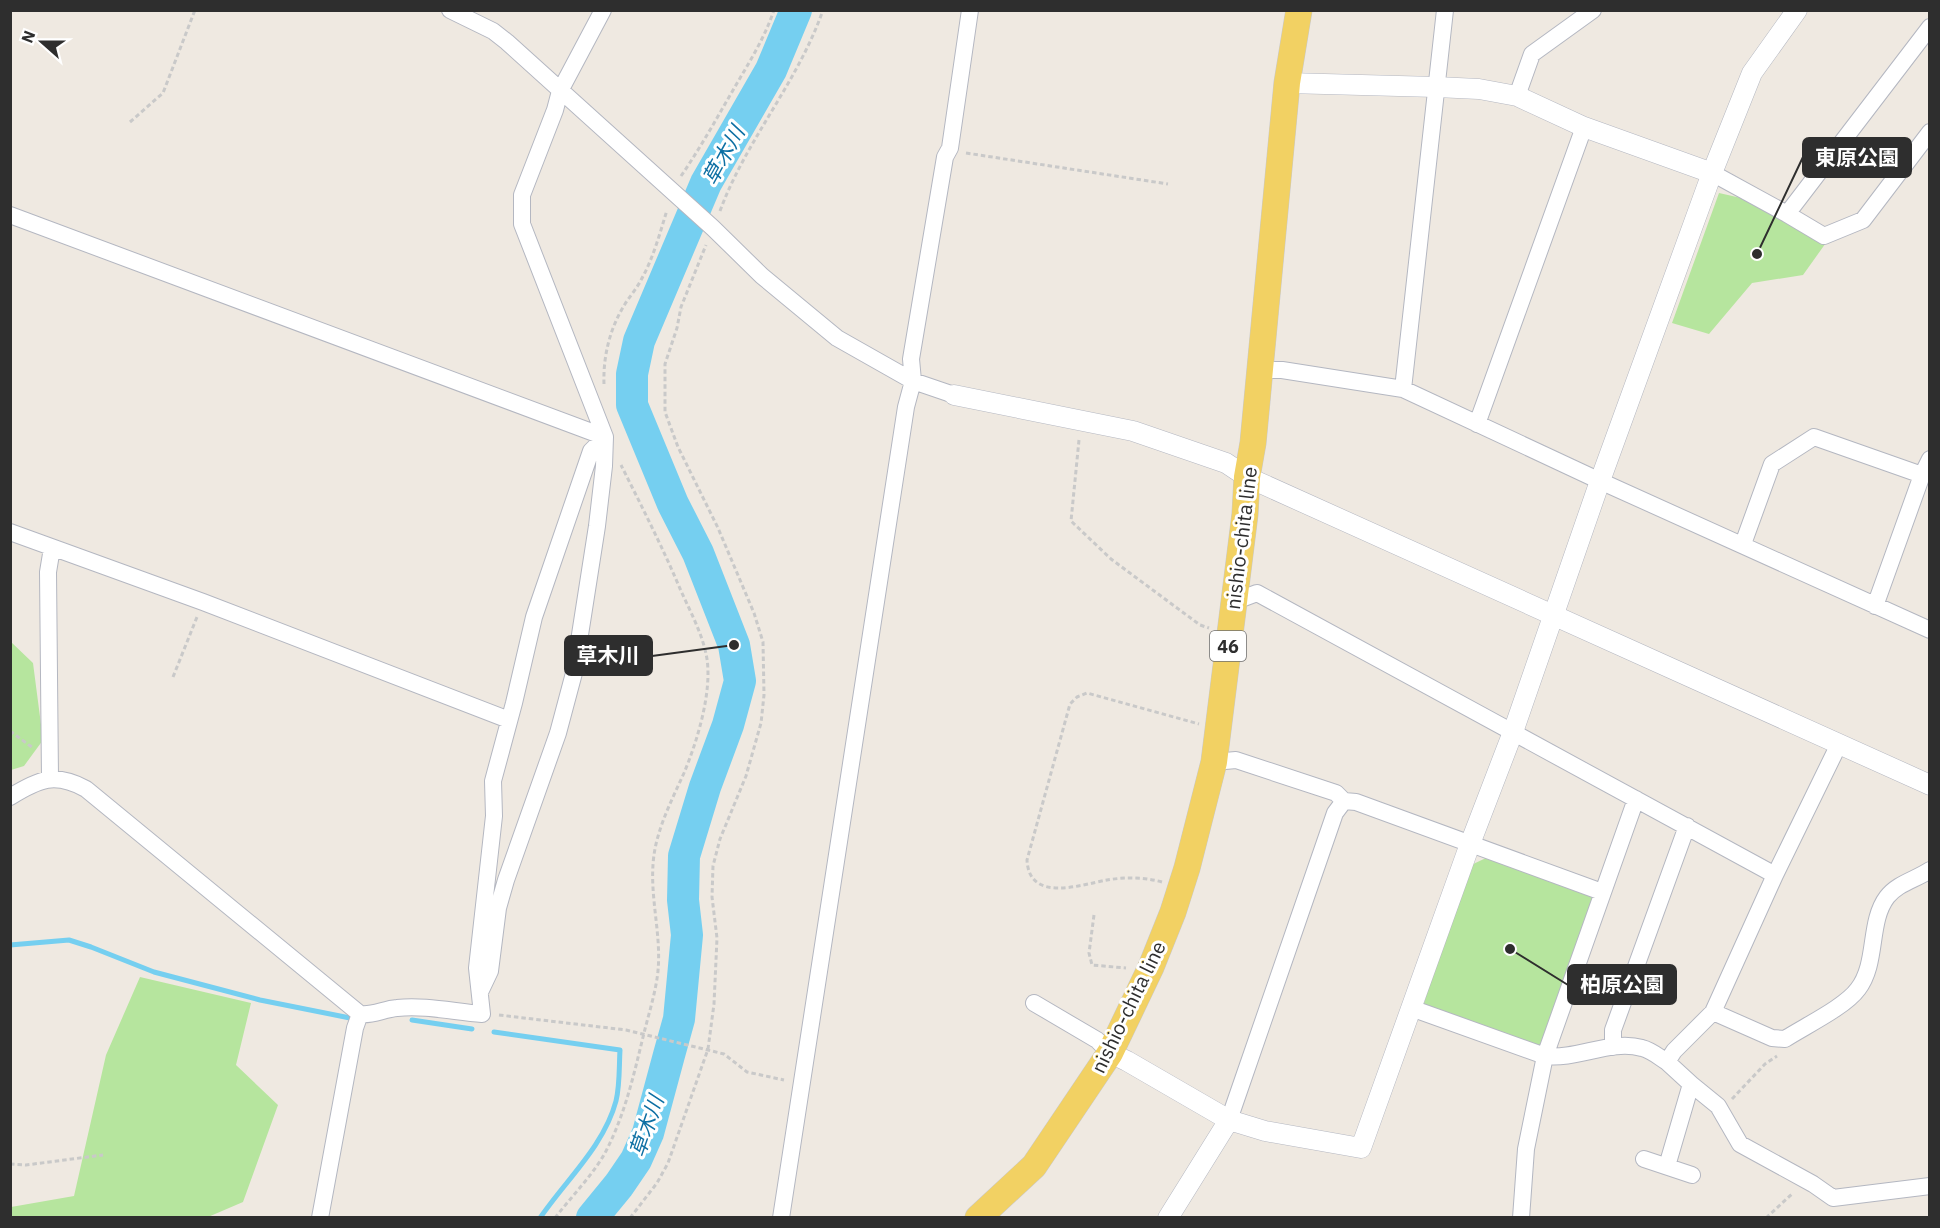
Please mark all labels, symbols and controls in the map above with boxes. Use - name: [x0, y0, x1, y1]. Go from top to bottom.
- north arrow: [12, 12, 72, 72]
- text: N: [17, 28, 39, 46]
- water label: 草木川: [695, 119, 751, 189]
- callout: 東原公園: [1803, 138, 1911, 177]
- text: 東原公園: [1815, 143, 1899, 171]
- street label: nishio-chita line: [1219, 465, 1263, 611]
- road number: 46: [1210, 631, 1246, 661]
- callout: 草木川: [565, 636, 652, 675]
- text: 草木川: [577, 641, 640, 669]
- street label: nishio-chita line: [1084, 937, 1172, 1077]
- callout: 柏原公園: [1568, 965, 1676, 1004]
- text: 柏原公園: [1580, 970, 1664, 998]
- water label: 草木川: [623, 1090, 670, 1160]

